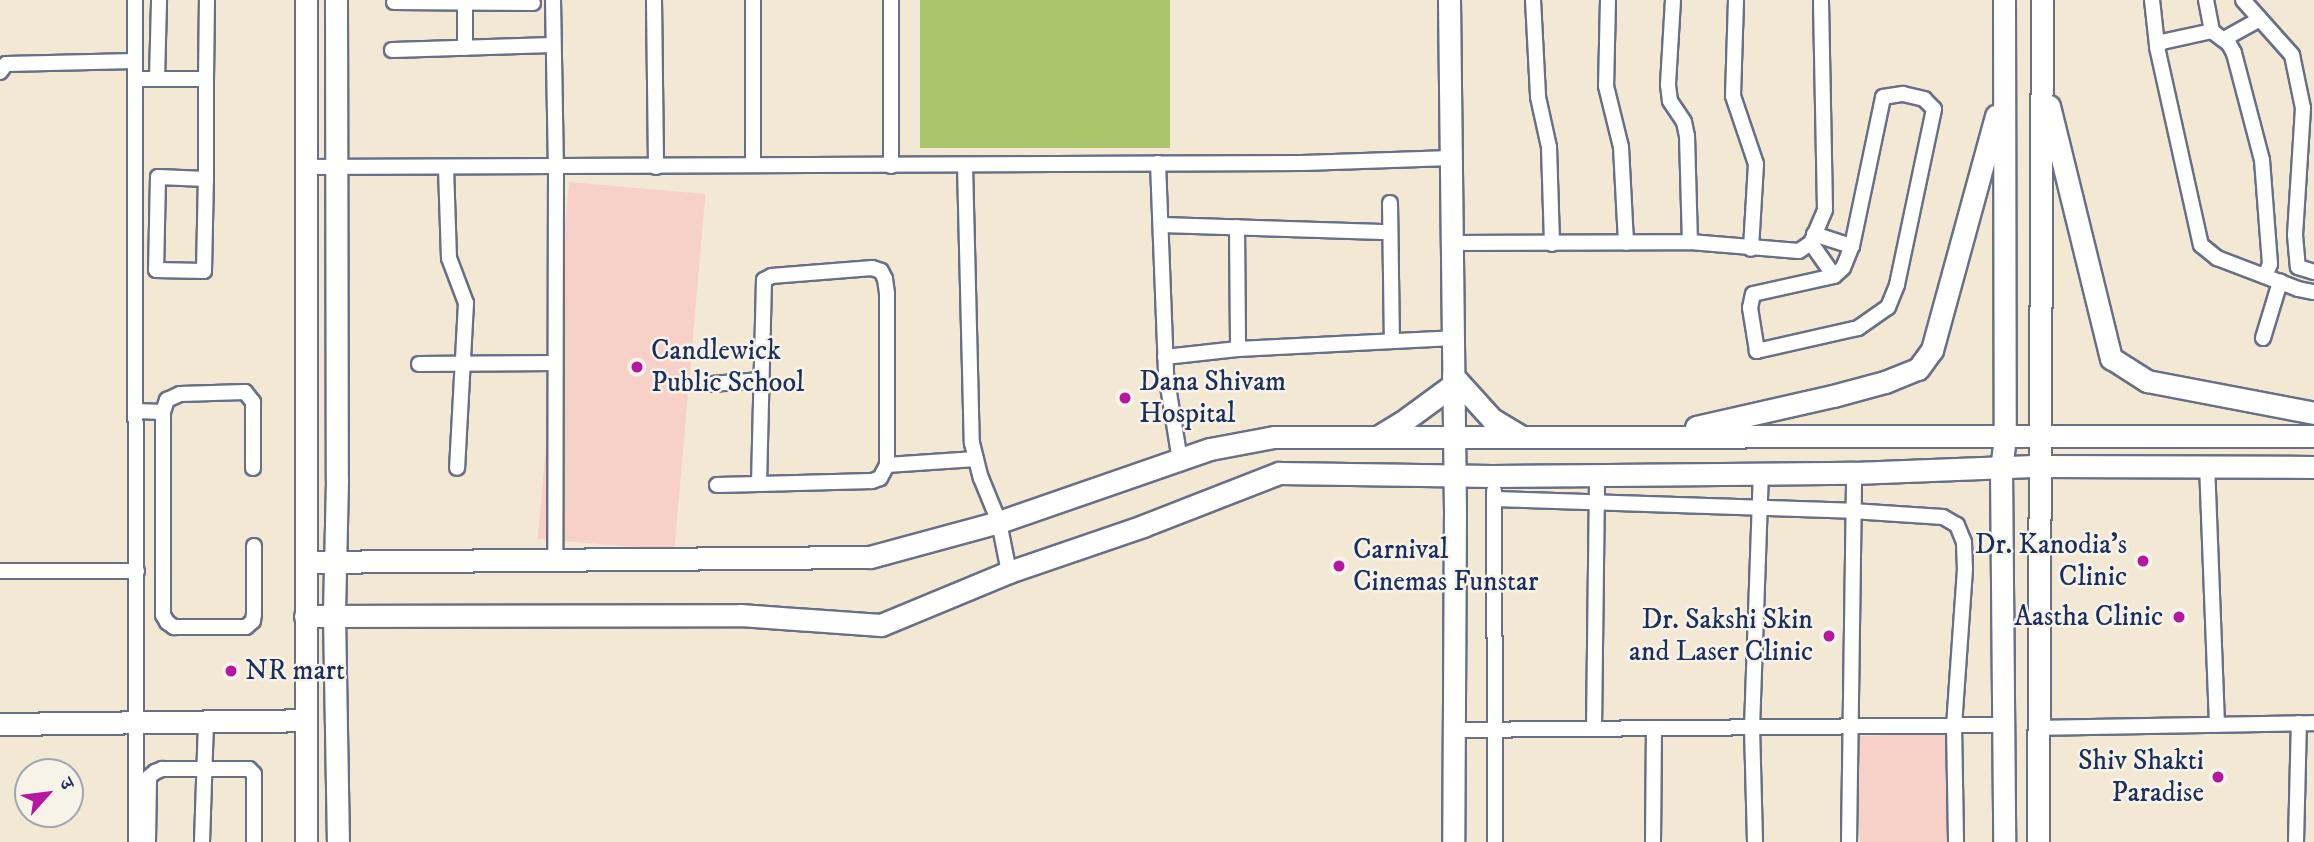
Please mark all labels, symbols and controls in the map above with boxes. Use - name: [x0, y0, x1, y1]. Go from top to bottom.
- place label: Candlewick Public School: [651, 334, 804, 400]
- marker: Candlewick Public School: [629, 359, 645, 375]
- place label: Dana Shivam Hospital: [1139, 365, 1286, 431]
- marker: Dana Shivam Hospital: [1117, 390, 1133, 406]
- place label: Dr. Kanodia's Clinic: [1975, 528, 2127, 594]
- place label: Carnival Cinemas Funstar: [1353, 533, 1538, 599]
- marker: Dr. Kanodia's Clinic: [2133, 551, 2153, 571]
- marker: Carnival Cinemas Funstar: [1331, 558, 1347, 574]
- place label: Aastha Clinic: [2014, 600, 2163, 634]
- place label: Dr. Sakshi Skin and Laser Clinic: [1629, 603, 1813, 669]
- marker: Aastha Clinic: [2169, 607, 2189, 627]
- marker: Dr. Sakshi Skin and Laser Clinic: [1819, 626, 1839, 646]
- place label: NR mart: [245, 654, 345, 688]
- marker: NR mart: [223, 663, 239, 679]
- place label: Shiv Shakti Paradise: [2078, 744, 2204, 810]
- north arrow: [14, 758, 84, 828]
- marker: Shiv Shakti Paradise: [2210, 769, 2226, 785]
- text: उ: [54, 774, 79, 794]

